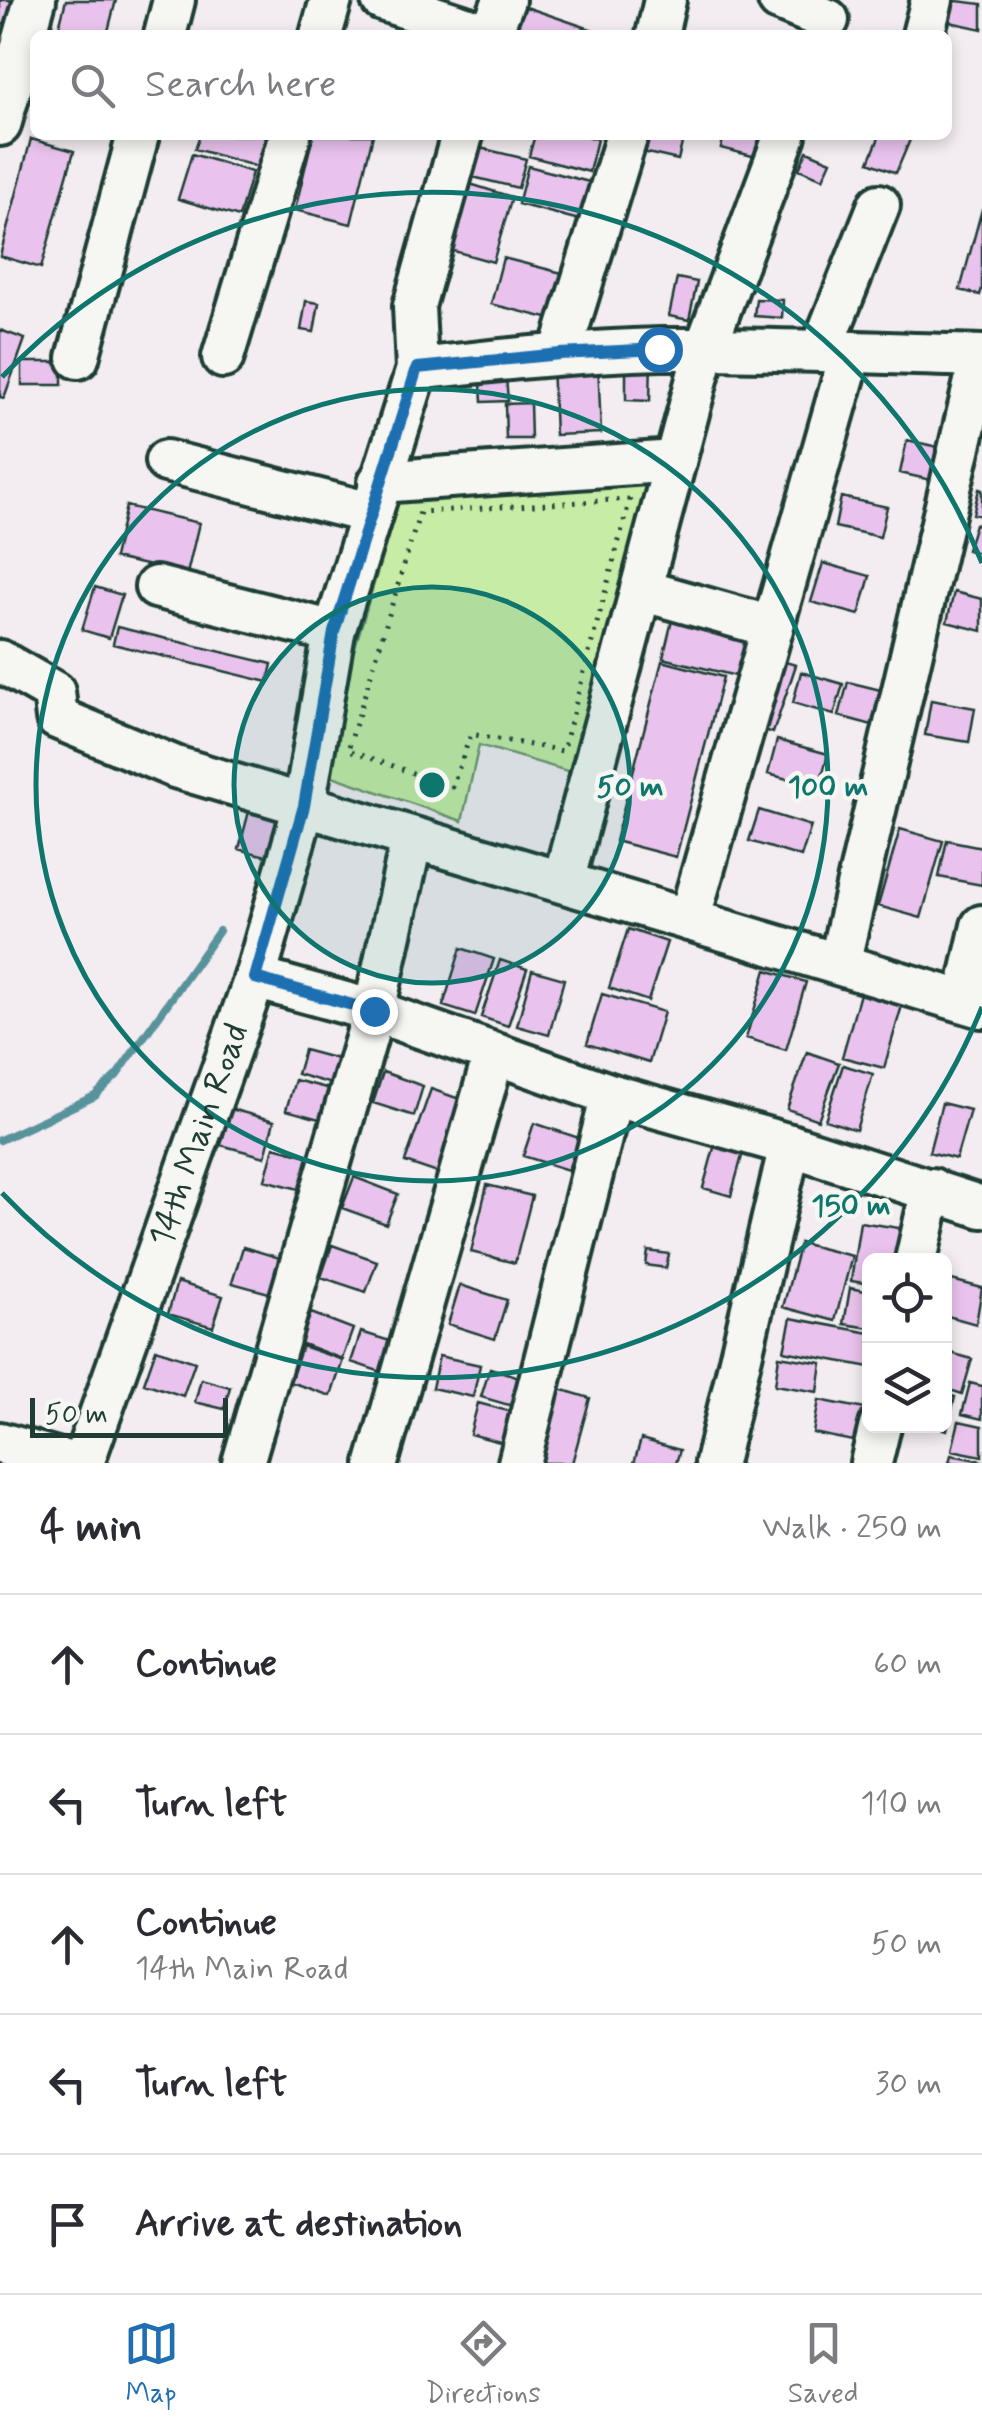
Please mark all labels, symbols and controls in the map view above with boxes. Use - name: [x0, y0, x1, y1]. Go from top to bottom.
- search box: [30, 30, 952, 140]
- icon: search: [65, 58, 120, 113]
- text: Search here: [145, 61, 336, 110]
- route start: [637, 327, 683, 373]
- centre of rings: [414, 767, 450, 803]
- text: 50 m: [596, 768, 664, 807]
- text: 100 m: [788, 768, 868, 807]
- route end: [352, 989, 398, 1035]
- street label: 14th Main Road: [139, 1017, 260, 1253]
- text: 150 m: [811, 1187, 891, 1226]
- map controls: [862, 1253, 952, 1433]
- button: locate: [862, 1253, 952, 1343]
- button: layers: [862, 1343, 952, 1433]
- scale bar: [30, 1393, 228, 1438]
- text: 50 m: [45, 1397, 108, 1434]
- text: 4 min: [40, 1501, 142, 1556]
- text: Walk · 250 m: [762, 1507, 942, 1549]
- icon: ahead: [40, 1637, 95, 1692]
- text: Continue: [135, 1640, 277, 1689]
- text: 60 m: [873, 1643, 942, 1685]
- icon: left: [40, 1777, 95, 1832]
- text: Turn left: [135, 1780, 287, 1829]
- text: 110 m: [861, 1783, 942, 1825]
- text: Continue: [135, 1899, 277, 1948]
- icon: ahead: [40, 1917, 95, 1972]
- text: 50 m: [870, 1923, 942, 1965]
- text: 14th Main Road: [135, 1948, 348, 1990]
- icon: left: [40, 2057, 95, 2112]
- text: Turn left: [135, 2060, 287, 2109]
- text: 30 m: [875, 2063, 942, 2105]
- icon: arrive: [40, 2197, 95, 2252]
- text: Arrive at destination: [135, 2200, 462, 2249]
- tab: Map: [124, 2316, 179, 2413]
- tab: Directions: [426, 2316, 541, 2413]
- tab: Saved: [788, 2316, 858, 2413]

